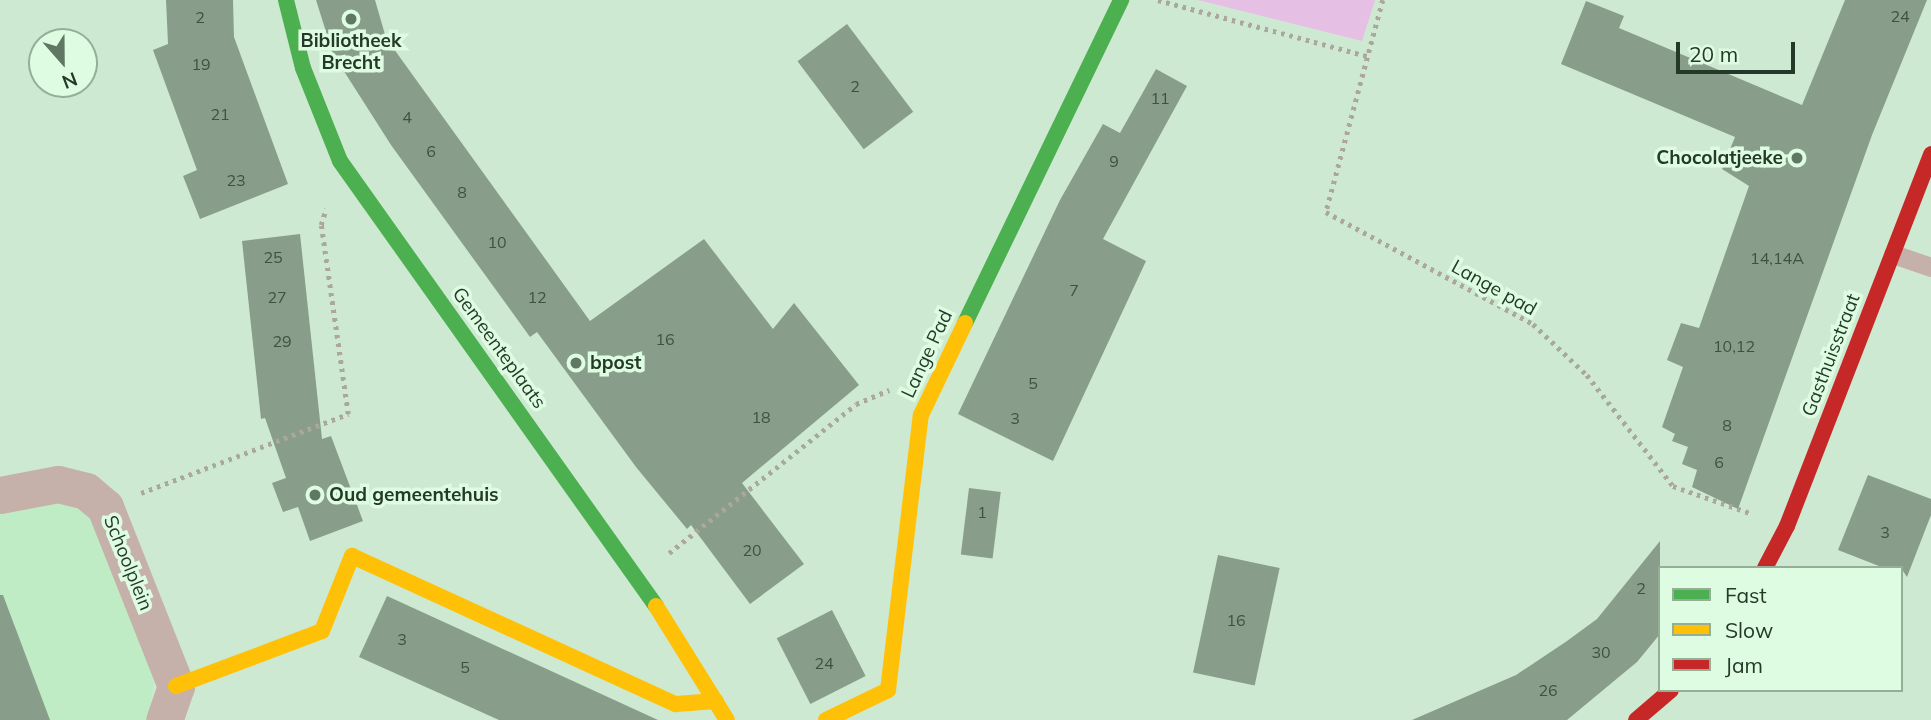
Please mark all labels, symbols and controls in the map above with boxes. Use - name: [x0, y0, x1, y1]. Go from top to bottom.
- house number: 24: [1890, 6, 1910, 26]
- house number: 2: [195, 7, 205, 27]
- marker: Bibliotheek Brecht: [343, 11, 359, 27]
- north arrow: [28, 28, 98, 98]
- scale bar: [1679, 28, 1798, 72]
- place label: Bibliotheek Brecht: [301, 30, 401, 74]
- text: 20 m: [1689, 41, 1738, 67]
- house number: 19: [191, 54, 211, 74]
- text: N: [59, 67, 81, 95]
- house number: 2: [850, 76, 860, 96]
- house number: 11: [1150, 88, 1170, 108]
- house number: 21: [210, 104, 230, 124]
- house number: 4: [402, 107, 412, 127]
- house number: 6: [426, 141, 436, 161]
- place label: Chocolatjeeke: [1656, 147, 1783, 169]
- marker: Chocolatjeeke: [1789, 150, 1805, 166]
- house number: 9: [1109, 151, 1119, 171]
- house number: 23: [226, 170, 246, 190]
- house number: 8: [457, 182, 467, 202]
- house number: 10: [487, 232, 507, 252]
- house number: 25: [263, 247, 283, 267]
- house number: 14,14A: [1750, 248, 1804, 268]
- street label: Lange pad: [1447, 255, 1541, 321]
- house number: 7: [1069, 280, 1079, 300]
- street label: Gemeenteplaats: [447, 283, 551, 413]
- house number: 27: [267, 287, 287, 307]
- house number: 12: [527, 287, 547, 307]
- street label: Gasthuisstraat: [1797, 290, 1865, 420]
- street label: Lange Pad: [897, 306, 957, 402]
- house number: 16: [655, 329, 675, 349]
- house number: 29: [272, 331, 292, 351]
- house number: 10,12: [1713, 336, 1755, 356]
- place label: bpost: [590, 352, 641, 374]
- marker: bpost: [568, 355, 584, 371]
- house number: 5: [1028, 373, 1038, 393]
- house number: 18: [751, 407, 771, 427]
- house number: 3: [1010, 408, 1020, 428]
- house number: 8: [1722, 415, 1732, 435]
- house number: 6: [1714, 452, 1724, 472]
- place label: Oud gemeentehuis: [329, 484, 499, 506]
- marker: Oud gemeentehuis: [307, 487, 323, 503]
- house number: 1: [977, 502, 987, 522]
- street label: Schoolplein: [99, 512, 157, 614]
- house number: 3: [1880, 522, 1890, 542]
- house number: 20: [742, 540, 762, 560]
- legend: [1658, 566, 1903, 692]
- house number: 2: [1636, 578, 1646, 598]
- text: Fast: [1725, 582, 1767, 608]
- house number: 16: [1226, 610, 1246, 630]
- text: Slow: [1725, 617, 1773, 643]
- house number: 3: [397, 629, 407, 649]
- house number: 30: [1591, 642, 1611, 662]
- text: Jam: [1725, 652, 1763, 678]
- house number: 24: [814, 653, 834, 673]
- house number: 5: [460, 657, 470, 677]
- house number: 26: [1538, 680, 1558, 700]

